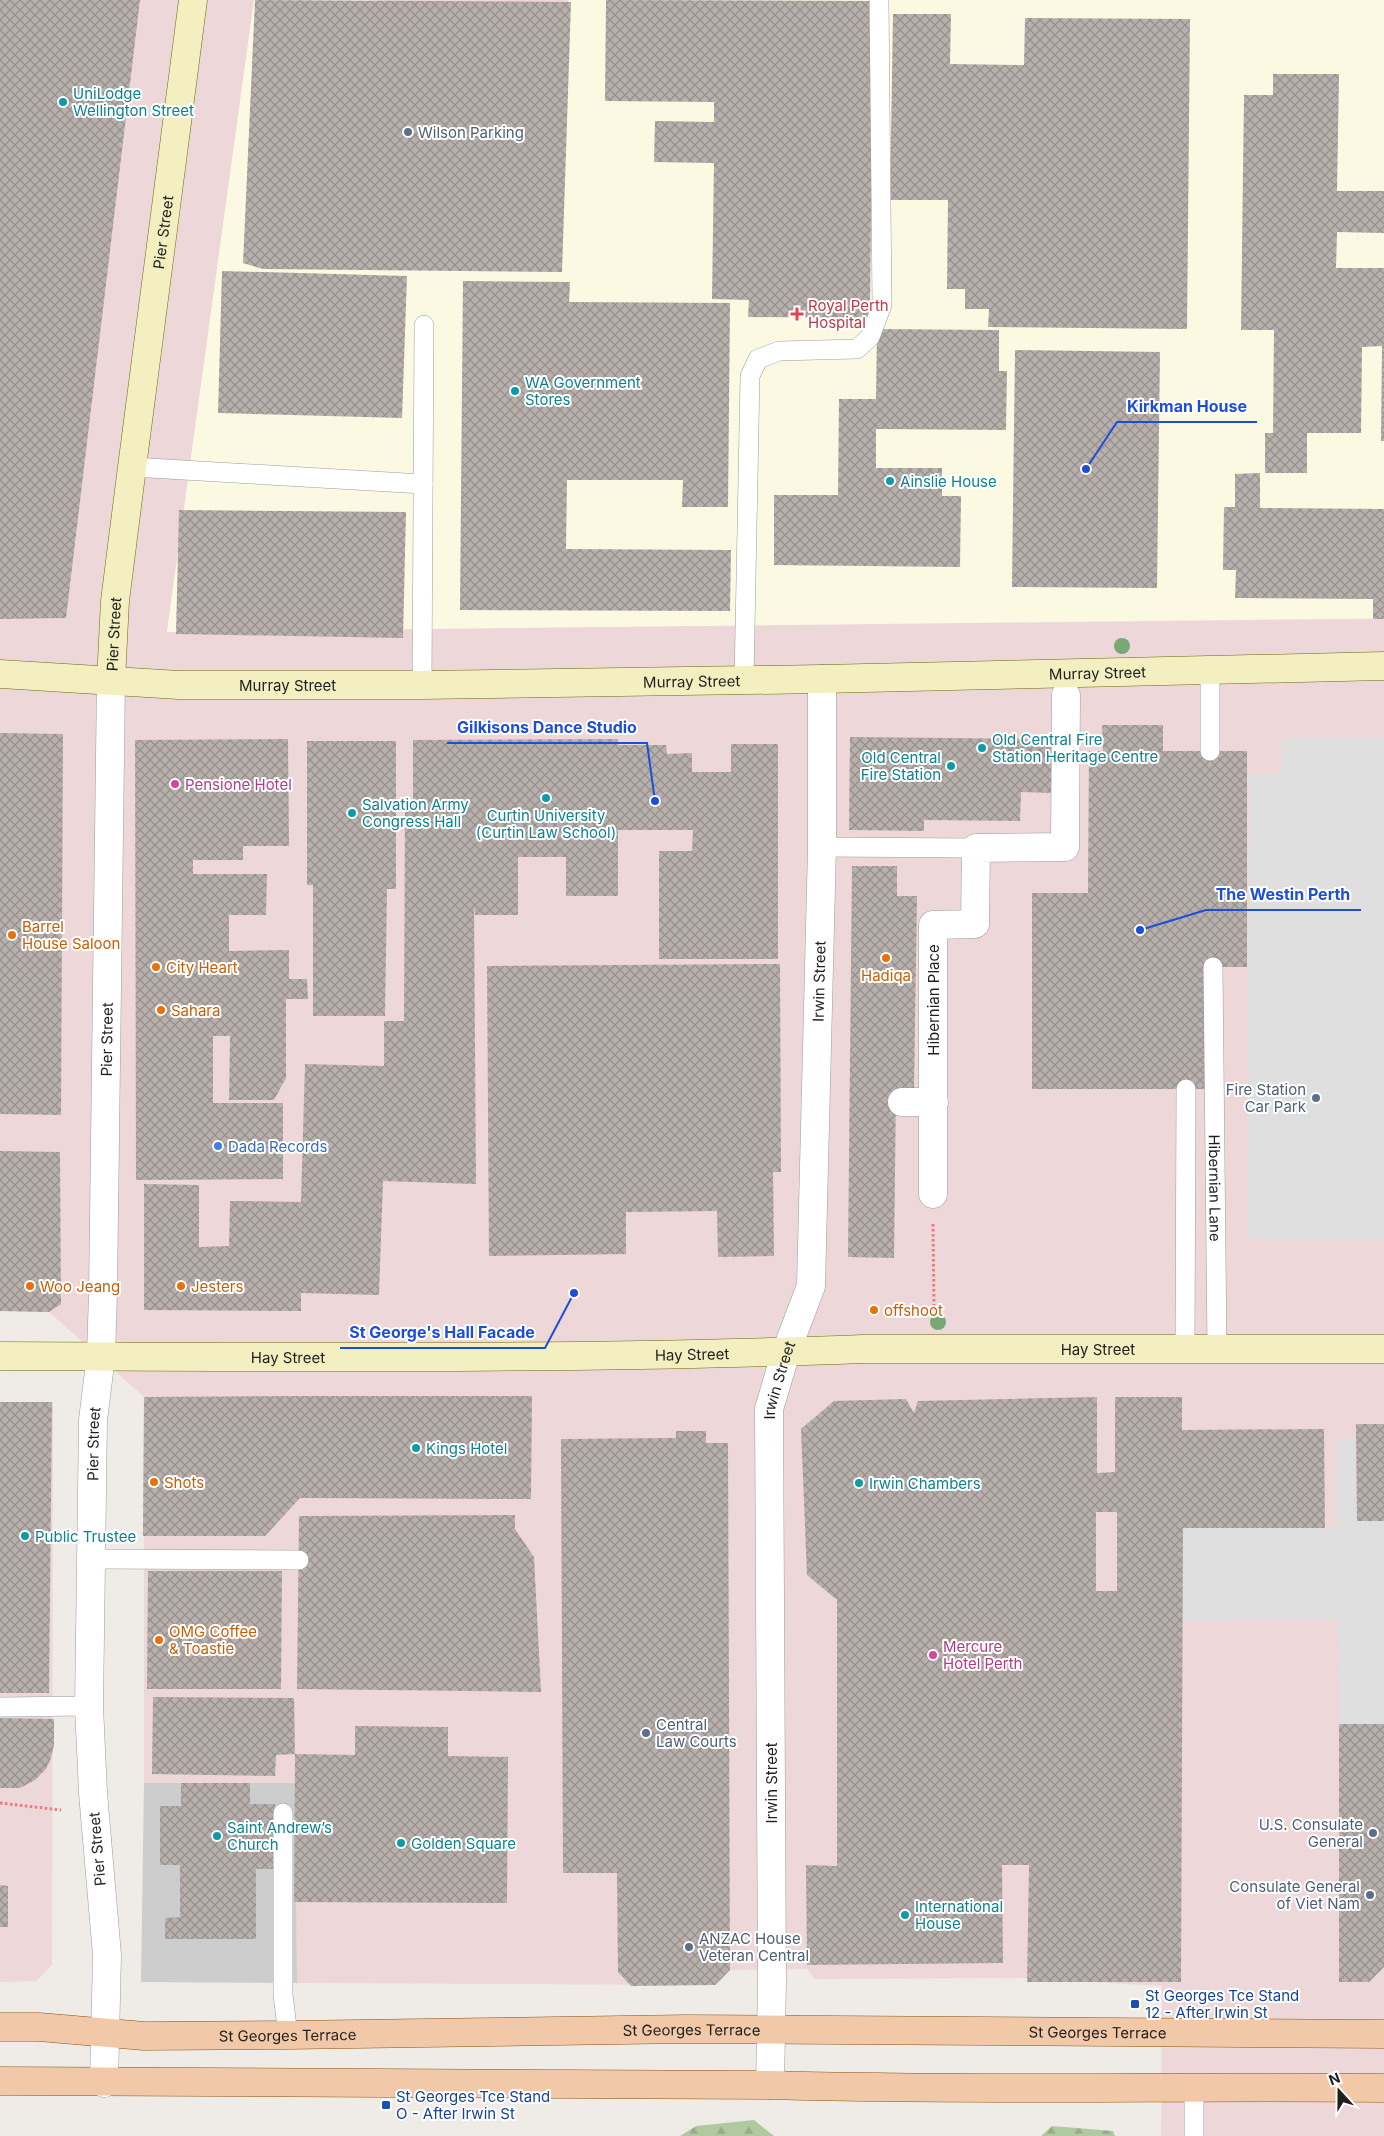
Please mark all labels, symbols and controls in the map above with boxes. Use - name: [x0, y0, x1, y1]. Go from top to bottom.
- place label: UniLodge Wellington Street: [73, 84, 194, 120]
- marker: UniLodge Wellington Street: [57, 96, 69, 108]
- place label: Wilson Parking: [418, 123, 524, 142]
- marker: Wilson Parking: [402, 126, 414, 138]
- street label: Pier Street: [148, 194, 177, 270]
- place label: Royal Perth Hospital: [808, 296, 889, 332]
- marker: Royal Perth Hospital: [790, 307, 804, 321]
- place label: WA Government Stores: [525, 373, 641, 409]
- marker: WA Government Stores: [509, 385, 521, 397]
- callout: Kirkman House: [1117, 391, 1257, 422]
- text: Kirkman House: [1127, 396, 1247, 416]
- place label: Ainslie House: [900, 472, 997, 491]
- marker: Ainslie House: [884, 475, 896, 487]
- street label: Pier Street: [102, 596, 125, 672]
- street label: Murray Street: [1049, 662, 1146, 683]
- street label: Murray Street: [643, 671, 740, 691]
- street label: Murray Street: [239, 676, 336, 695]
- callout: Gilkisons Dance Studio: [447, 712, 647, 743]
- text: Gilkisons Dance Studio: [457, 717, 637, 737]
- place label: Old Central Fire Station Heritage Centre: [992, 730, 1158, 766]
- marker: Old Central Fire Station Heritage Centre: [976, 742, 988, 754]
- place label: Old Central Fire Station: [861, 748, 941, 784]
- marker: Old Central Fire Station: [945, 760, 957, 772]
- place label: Pensione Hotel: [185, 775, 292, 794]
- marker: Pensione Hotel: [169, 778, 181, 790]
- marker: Curtin University (Curtin Law School): [540, 792, 552, 804]
- place label: Salvation Army Congress Hall: [362, 795, 469, 831]
- place label: Curtin University (Curtin Law School): [476, 806, 616, 842]
- marker: Salvation Army Congress Hall: [346, 807, 358, 819]
- callout: The Westin Perth: [1206, 879, 1361, 910]
- text: The Westin Perth: [1216, 884, 1350, 904]
- place label: Barrel House Saloon: [22, 917, 120, 953]
- marker: Barrel House Saloon: [6, 929, 18, 941]
- street label: Irwin Street: [808, 940, 829, 1022]
- street label: Hibernian Place: [924, 944, 943, 1056]
- marker: Hadiqa: [880, 952, 892, 964]
- place label: City Heart: [166, 958, 238, 977]
- marker: City Heart: [150, 961, 162, 973]
- place label: Hadiqa: [861, 966, 911, 985]
- place label: Sahara: [171, 1001, 220, 1020]
- street label: Pier Street: [96, 1002, 116, 1077]
- marker: Sahara: [155, 1004, 167, 1016]
- place label: Fire Station Car Park: [1226, 1080, 1307, 1116]
- marker: Fire Station Car Park: [1310, 1092, 1322, 1104]
- street label: Hibernian Lane: [1205, 1134, 1225, 1242]
- place label: Dada Records: [228, 1137, 327, 1156]
- marker: Dada Records: [212, 1140, 224, 1152]
- place label: Woo Jeang: [40, 1277, 120, 1296]
- place label: Jesters: [191, 1277, 243, 1296]
- marker: Woo Jeang: [24, 1280, 36, 1292]
- marker: Jesters: [175, 1280, 187, 1292]
- place label: offshoot: [884, 1301, 943, 1320]
- marker: offshoot: [868, 1304, 880, 1316]
- callout: St George's Hall Facade: [340, 1317, 545, 1348]
- text: St George's Hall Facade: [349, 1322, 535, 1342]
- street label: Irwin Street: [760, 1338, 799, 1420]
- street label: Hay Street: [1061, 1340, 1135, 1359]
- street label: Hay Street: [655, 1344, 729, 1364]
- street label: Hay Street: [251, 1347, 325, 1367]
- street label: Pier Street: [83, 1405, 104, 1481]
- place label: Kings Hotel: [426, 1439, 507, 1458]
- marker: Kings Hotel: [410, 1442, 422, 1454]
- place label: Shots: [164, 1473, 204, 1492]
- place label: Irwin Chambers: [869, 1474, 981, 1493]
- marker: Shots: [148, 1476, 160, 1488]
- marker: Irwin Chambers: [853, 1477, 865, 1489]
- place label: Public Trustee: [35, 1527, 136, 1546]
- marker: Public Trustee: [19, 1530, 31, 1542]
- place label: OMG Coffee & Toastie: [169, 1622, 257, 1658]
- marker: OMG Coffee & Toastie: [153, 1634, 165, 1646]
- place label: Mercure Hotel Perth: [943, 1637, 1022, 1673]
- marker: Mercure Hotel Perth: [927, 1649, 939, 1661]
- place label: Central Law Courts: [656, 1715, 737, 1751]
- marker: Central Law Courts: [640, 1727, 652, 1739]
- street label: Irwin Street: [762, 1742, 781, 1824]
- street label: Pier Street: [84, 1811, 110, 1887]
- place label: U.S. Consulate General: [1259, 1815, 1363, 1851]
- place label: Saint Andrew’s Church: [227, 1818, 332, 1854]
- marker: U.S. Consulate General: [1367, 1827, 1379, 1839]
- marker: Saint Andrew’s Church: [211, 1830, 223, 1842]
- place label: Golden Square: [411, 1834, 516, 1853]
- marker: Golden Square: [395, 1837, 407, 1849]
- place label: Consulate General of Viet Nam: [1229, 1877, 1360, 1913]
- marker: Consulate General of Viet Nam: [1364, 1889, 1376, 1901]
- place label: International House: [915, 1897, 1003, 1933]
- marker: International House: [899, 1909, 911, 1921]
- place label: ANZAC House Veteran Central: [699, 1929, 809, 1965]
- marker: ANZAC House Veteran Central: [683, 1941, 695, 1953]
- place label: St Georges Tce Stand 12 - After Irwin St: [1145, 1986, 1299, 2022]
- marker: St Georges Tce Stand 12 - After Irwin St: [1129, 1998, 1141, 2010]
- street label: St Georges Terrace: [623, 2019, 761, 2039]
- street label: St Georges Terrace: [1029, 2022, 1167, 2042]
- street label: St Georges Terrace: [219, 2024, 357, 2045]
- north arrow: [1314, 2066, 1364, 2116]
- text: N: [1326, 2069, 1342, 2088]
- place label: St Georges Tce Stand O - After Irwin St: [396, 2087, 550, 2123]
- marker: St Georges Tce Stand O - After Irwin St: [380, 2099, 392, 2111]

